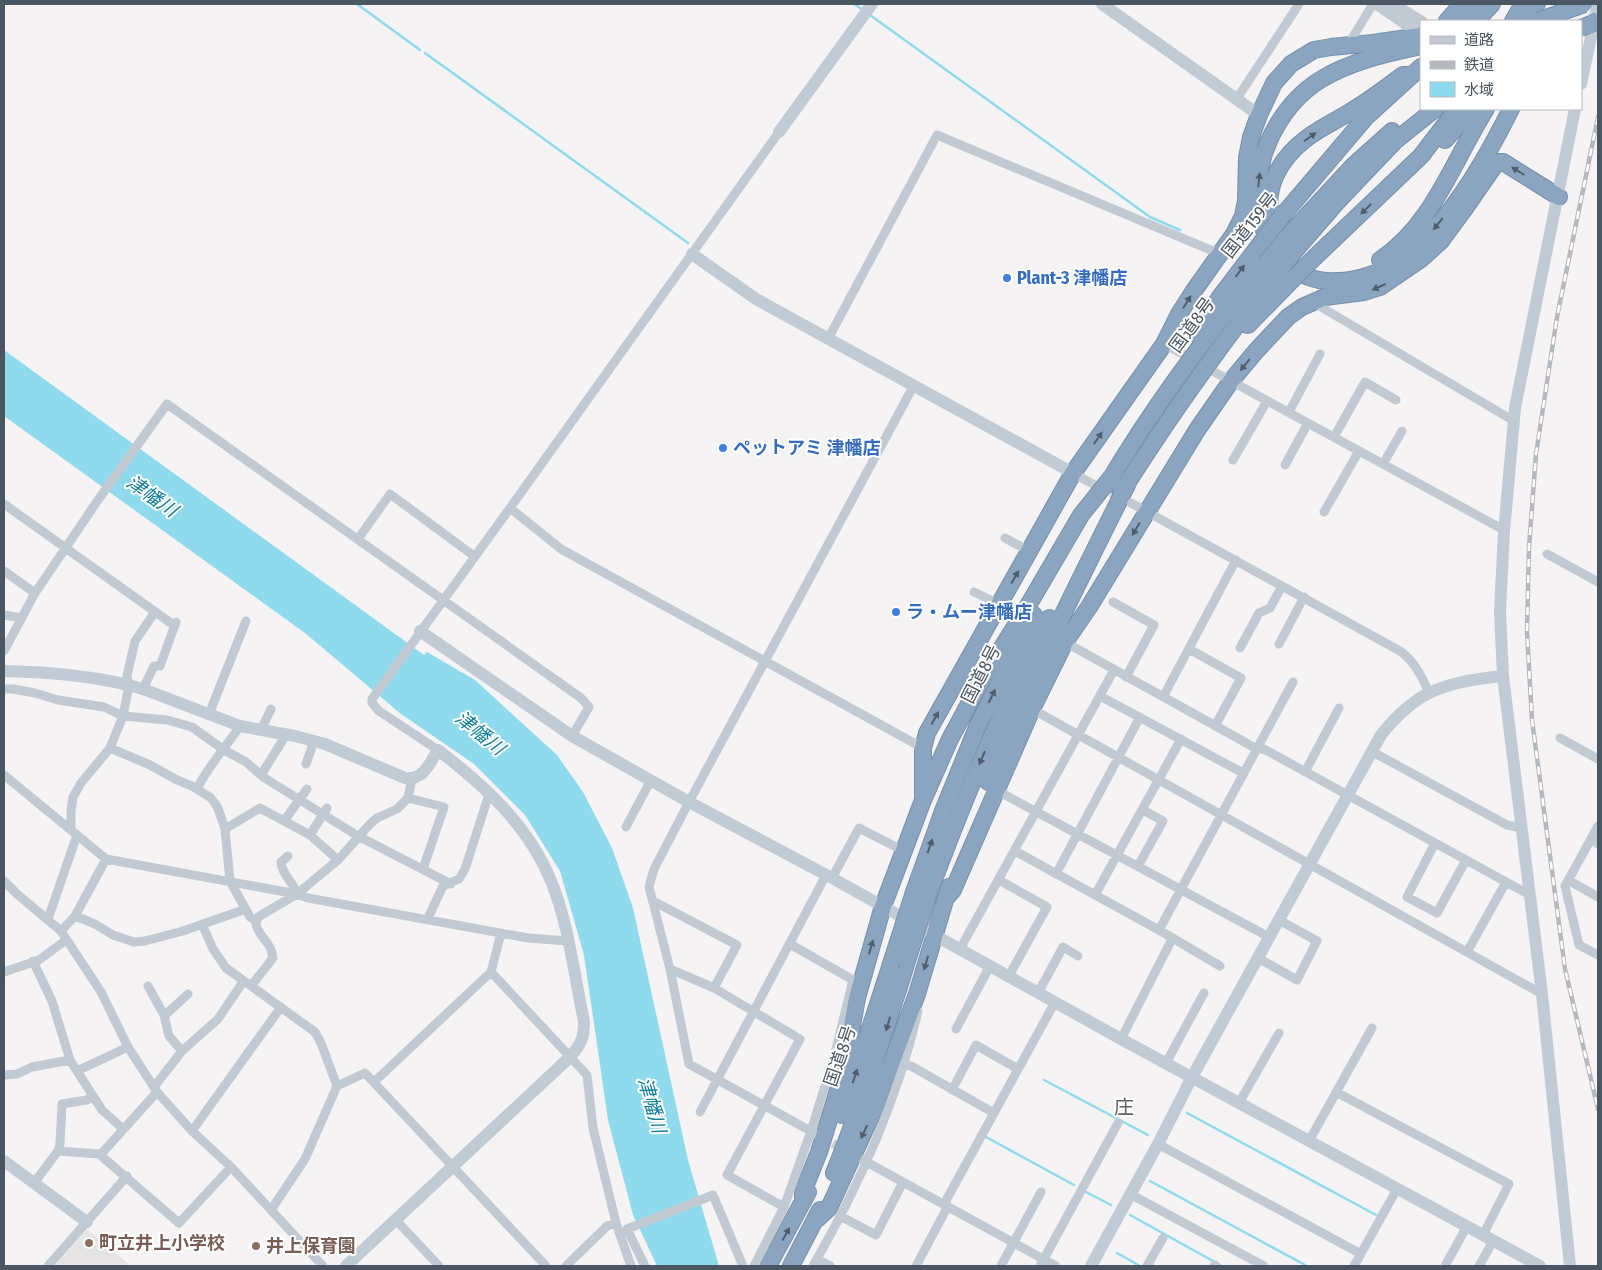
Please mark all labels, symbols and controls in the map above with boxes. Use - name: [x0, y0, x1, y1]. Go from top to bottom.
- legend: [1420, 20, 1582, 110]
- text: 道路: [1464, 31, 1494, 49]
- text: 鉄道: [1464, 56, 1494, 74]
- text: 水域: [1464, 81, 1494, 99]
- one-way arrow: [1303, 132, 1317, 142]
- one-way arrow: [1511, 166, 1524, 176]
- one-way arrow: [1255, 172, 1263, 188]
- street label: 国道159号: [1217, 188, 1283, 262]
- one-way arrow: [1360, 203, 1372, 215]
- one-way arrow: [1433, 217, 1444, 230]
- one-way arrow: [1234, 265, 1245, 278]
- place label: Plant-3 津幡店: [1017, 267, 1127, 289]
- marker: Plant-3 津幡店: [1001, 272, 1013, 284]
- one-way arrow: [1372, 283, 1386, 291]
- street label: 国道8号: [1165, 293, 1219, 357]
- one-way arrow: [1182, 295, 1192, 308]
- one-way arrow: [1239, 358, 1250, 371]
- one-way arrow: [1093, 431, 1103, 444]
- place label: ペットアミ 津幡店: [733, 437, 880, 459]
- marker: ペットアミ 津幡店: [717, 442, 729, 454]
- water label: 津幡川: [122, 470, 184, 523]
- one-way arrow: [1131, 522, 1140, 535]
- one-way arrow: [1010, 570, 1019, 583]
- place label: ラ・ムー津幡店: [906, 601, 1032, 623]
- marker: ラ・ムー津幡店: [890, 606, 902, 618]
- street label: 国道8号: [957, 641, 1005, 707]
- one-way arrow: [988, 689, 996, 703]
- water label: 津幡川: [451, 706, 511, 761]
- one-way arrow: [931, 711, 939, 726]
- one-way arrow: [977, 751, 985, 765]
- one-way arrow: [926, 838, 934, 853]
- one-way arrow: [868, 940, 876, 955]
- one-way arrow: [922, 956, 930, 971]
- one-way arrow: [883, 1016, 891, 1031]
- street label: 国道8号: [819, 1023, 861, 1089]
- one-way arrow: [851, 1068, 859, 1083]
- water label: 津幡川: [633, 1074, 671, 1137]
- district label: 庄: [1114, 1095, 1134, 1119]
- one-way arrow: [860, 1125, 868, 1139]
- one-way arrow: [782, 1226, 790, 1241]
- place label: 町立井上小学校: [99, 1232, 225, 1254]
- place label: 井上保育園: [266, 1235, 356, 1257]
- marker: 町立井上小学校: [83, 1237, 95, 1249]
- marker: 井上保育園: [250, 1240, 262, 1252]

